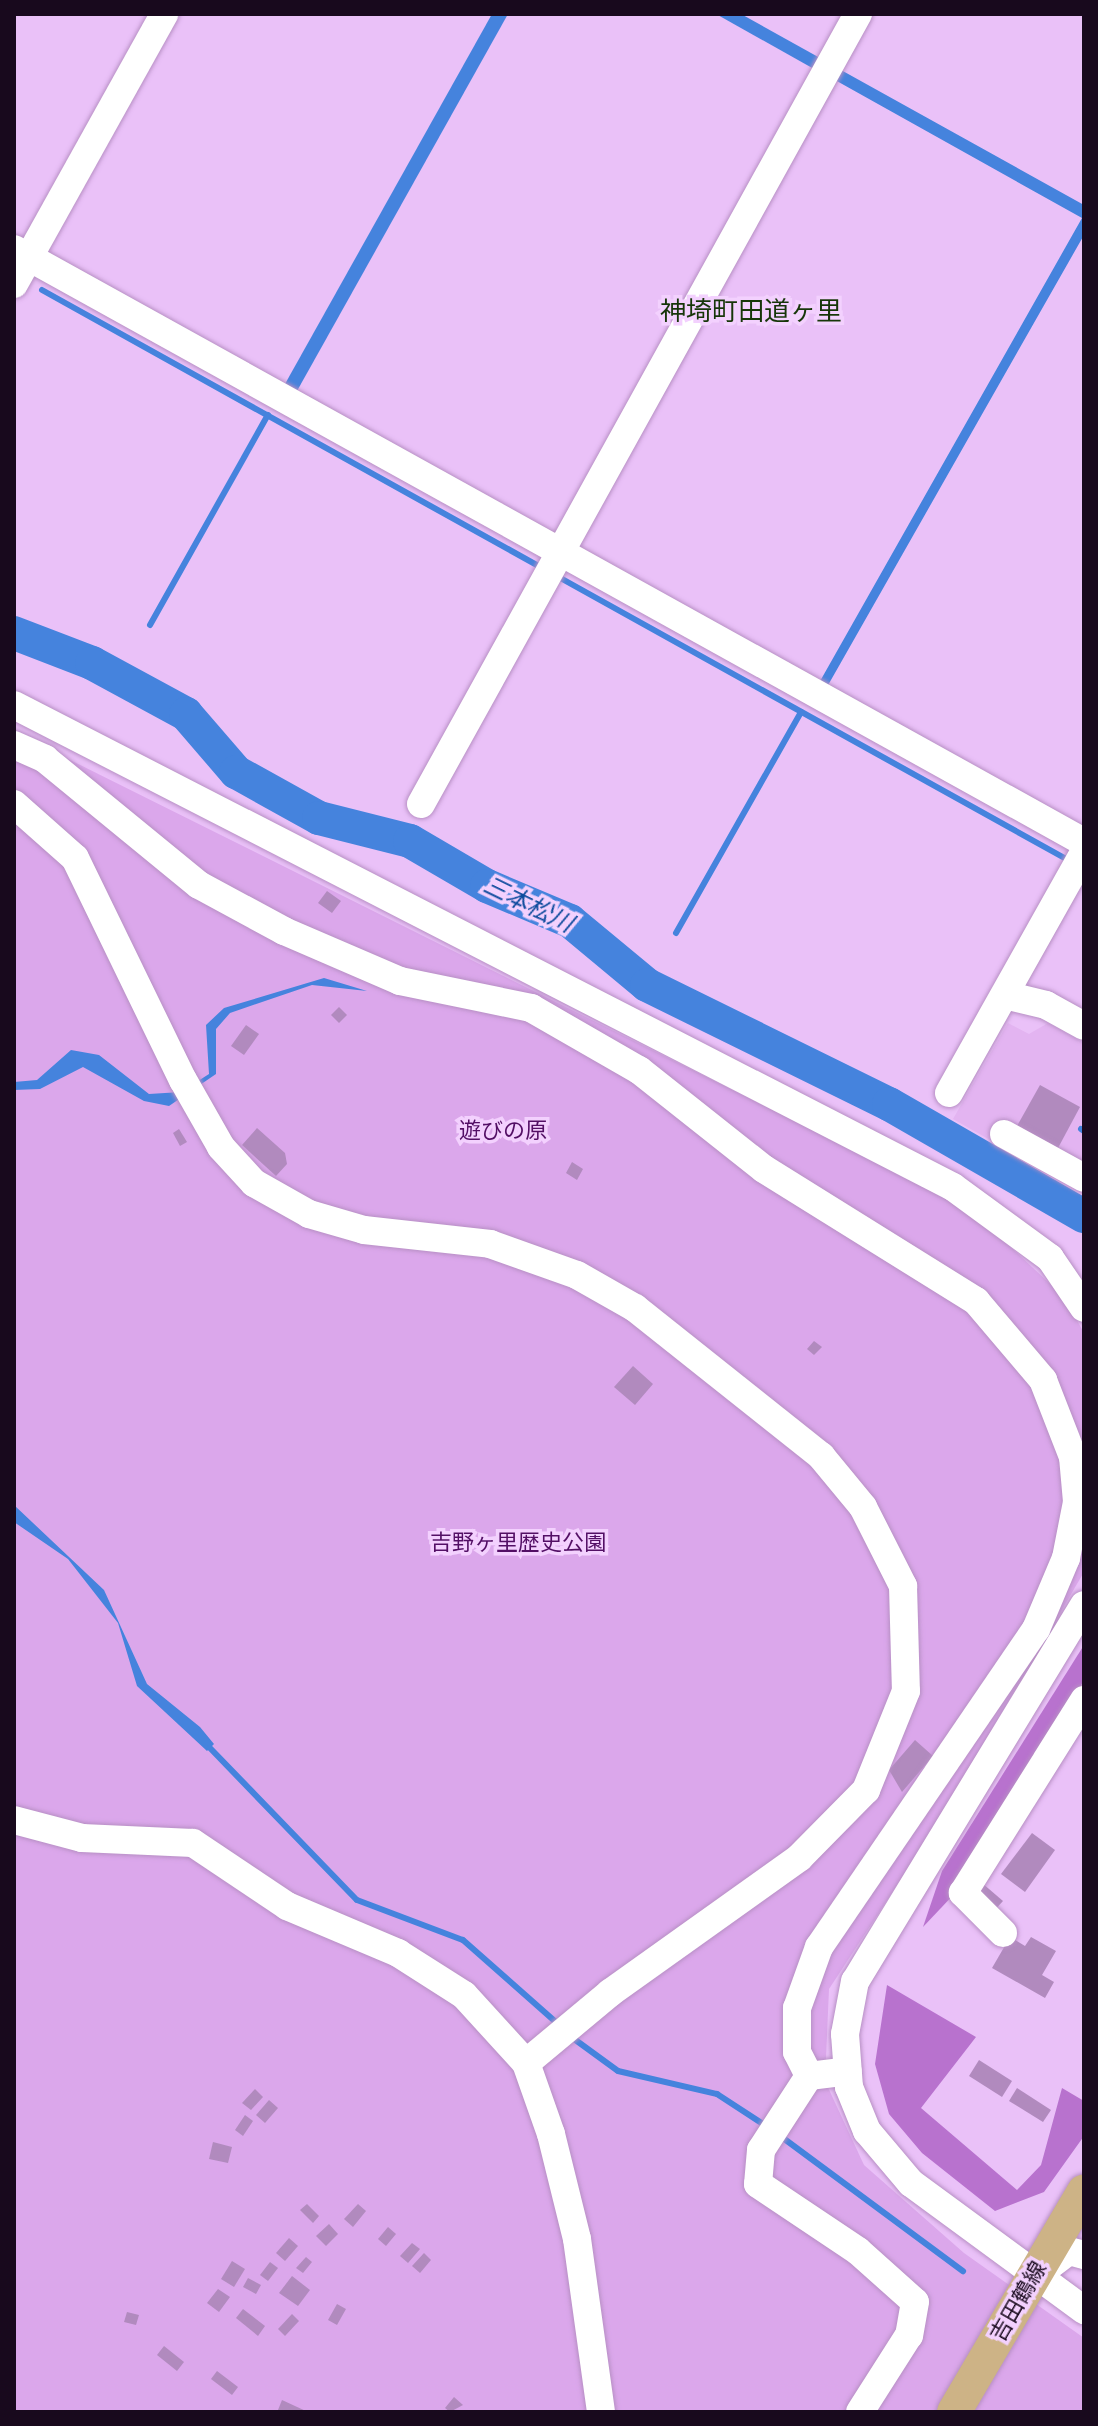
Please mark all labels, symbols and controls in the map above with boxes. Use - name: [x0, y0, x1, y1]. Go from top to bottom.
- district label: 神埼町田道ヶ里: [660, 297, 842, 329]
- water label: 三本松川: [479, 871, 577, 939]
- park label: 遊びの原: [459, 1119, 547, 1145]
- park label: 吉野ヶ里歴史公園: [430, 1531, 606, 1557]
- street label: 吉田鶴線: [986, 2257, 1052, 2347]

